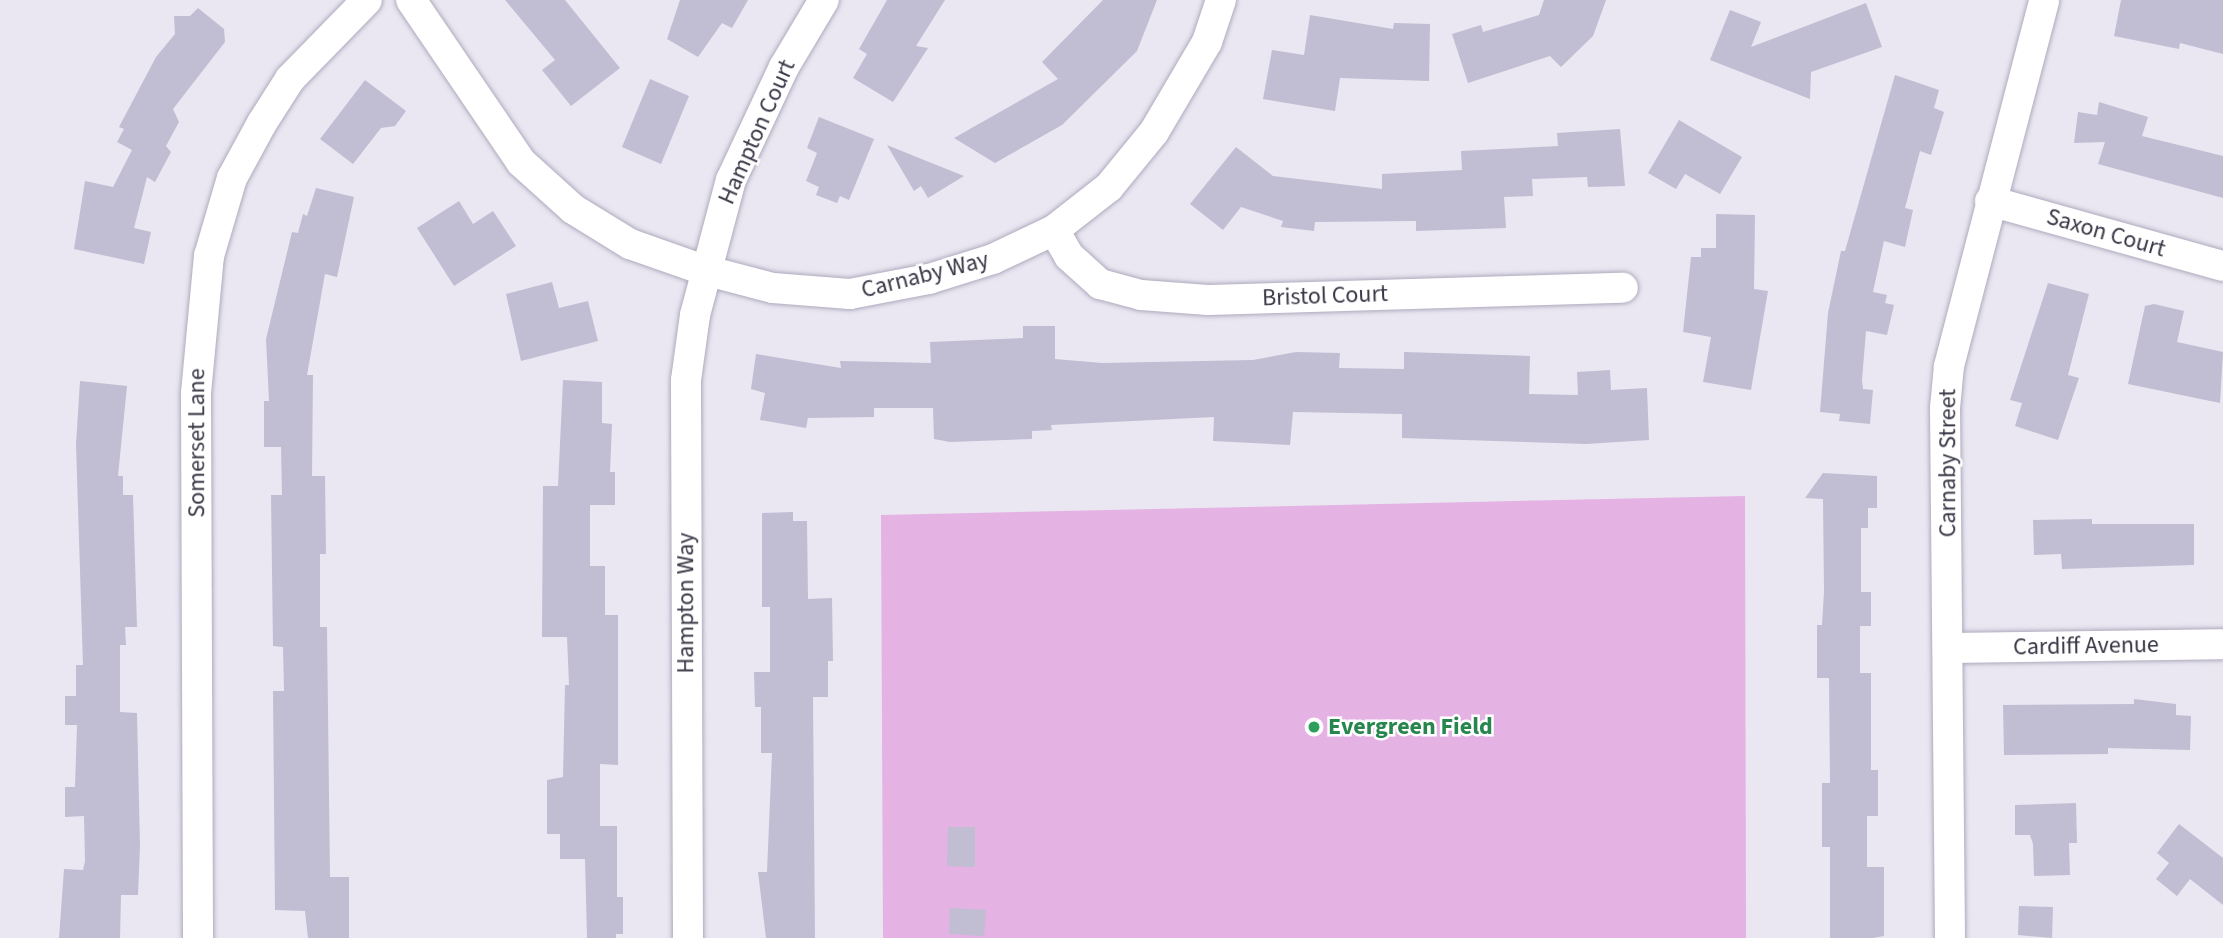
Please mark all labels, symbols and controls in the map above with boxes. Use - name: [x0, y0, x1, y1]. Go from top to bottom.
- street label: Hampton Court: [712, 55, 802, 209]
- street label: Saxon Court: [2043, 202, 2169, 264]
- street label: Carnaby Way: [858, 245, 992, 305]
- street label: Bristol Court: [1262, 279, 1388, 313]
- street label: Somerset Lane: [183, 368, 211, 518]
- street label: Carnaby Street: [1934, 389, 1962, 537]
- street label: Hampton Way: [672, 532, 700, 674]
- street label: Cardiff Avenue: [2013, 630, 2159, 662]
- place label: Evergreen Field: [1328, 713, 1493, 741]
- marker: Evergreen Field: [1306, 719, 1322, 735]

